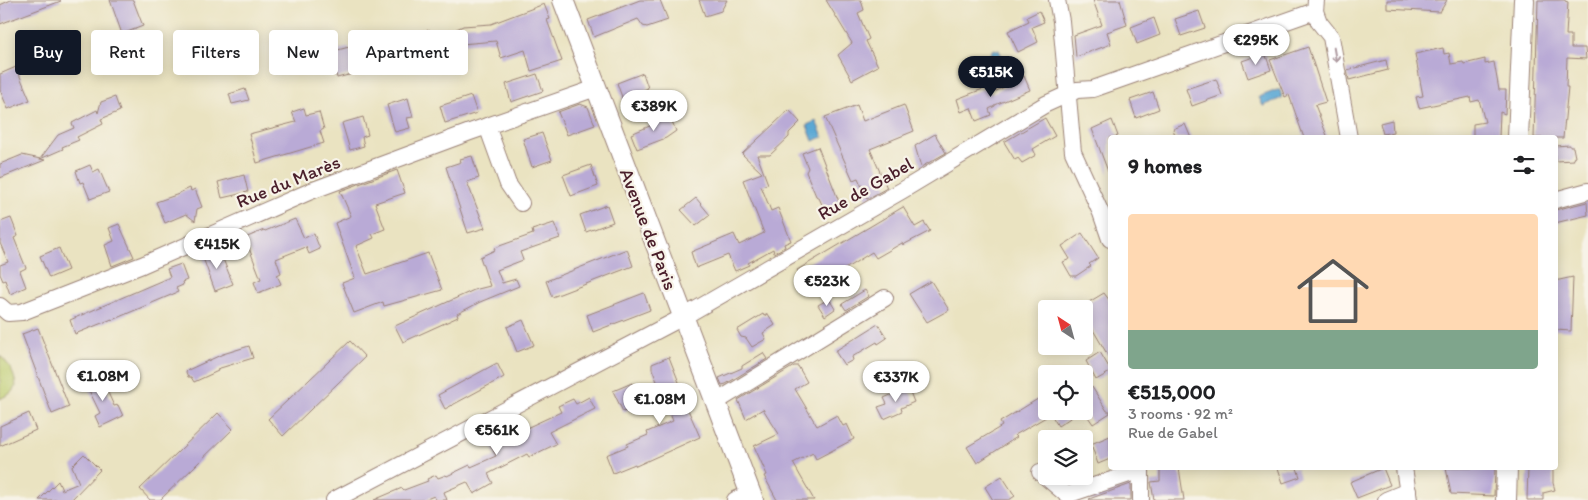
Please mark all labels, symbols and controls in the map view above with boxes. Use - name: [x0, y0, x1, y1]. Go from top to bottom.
- pin: €295K: [1221, 23, 1291, 66]
- chip: Buy: [15, 30, 81, 75]
- chip: Rent: [91, 30, 163, 75]
- chip: Filters: [173, 30, 259, 75]
- chip: New: [269, 30, 338, 75]
- chip: Apartment: [348, 30, 468, 75]
- text: €295K: [1234, 30, 1278, 49]
- one-way arrow: [1330, 46, 1340, 62]
- pin: €515K: [956, 56, 1026, 98]
- text: €515K: [969, 62, 1013, 81]
- pin: €389K: [619, 90, 689, 132]
- text: €389K: [631, 96, 677, 115]
- street label: Rue du Marès: [233, 150, 344, 213]
- icon: filters: [1510, 151, 1538, 179]
- street label: Rue de Gabel: [813, 152, 918, 225]
- text: 9 homes: [1128, 153, 1202, 178]
- street label: Avenue de Paris: [615, 165, 682, 293]
- pin: €415K: [182, 228, 252, 270]
- text: €415K: [195, 234, 239, 253]
- icon: home: [1288, 246, 1378, 336]
- pin: €523K: [792, 264, 862, 307]
- text: €523K: [805, 271, 849, 290]
- north arrow: [1038, 300, 1092, 355]
- map controls: [1038, 300, 1093, 485]
- pin: €1.08M: [62, 360, 144, 402]
- pin: €337K: [861, 360, 931, 403]
- button: locate: [1038, 365, 1093, 420]
- text: €1.08M: [77, 366, 129, 385]
- text: €337K: [874, 367, 918, 386]
- text: €515,000: [1128, 379, 1216, 404]
- pin: €1.08M: [619, 382, 701, 425]
- text: €1.08M: [634, 389, 686, 408]
- text: 3 rooms · 92 m²: [1128, 404, 1233, 423]
- pin: €561K: [462, 414, 532, 456]
- text: €561K: [475, 420, 519, 439]
- text: Rue de Gabel: [1128, 423, 1218, 442]
- button: layers: [1038, 430, 1093, 485]

